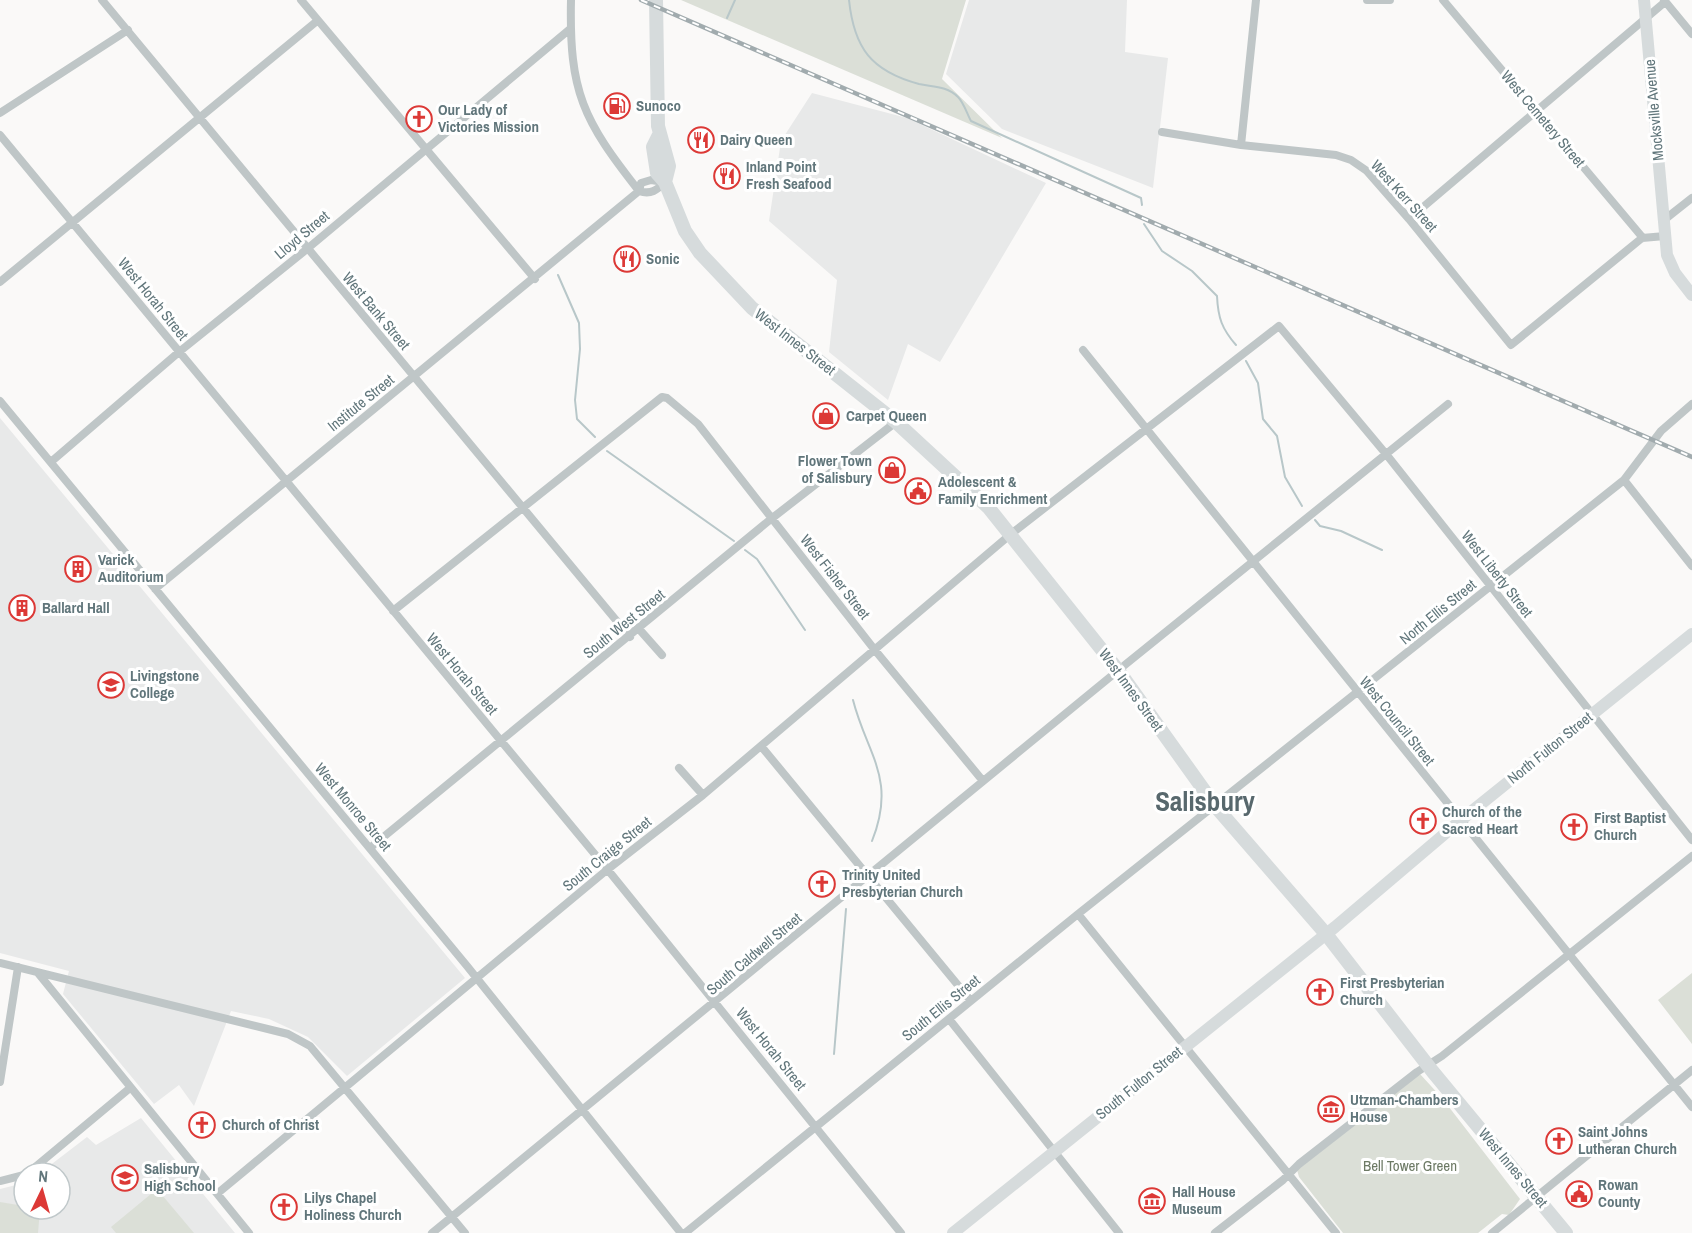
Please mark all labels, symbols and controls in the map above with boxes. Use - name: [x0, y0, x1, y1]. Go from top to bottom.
- street label: Mocksville Avenue: [1639, 58, 1668, 162]
- street label: West Cemetery Street: [1497, 66, 1591, 172]
- fuel station icon: Sunoco: [602, 91, 632, 121]
- place label: Sunoco: [636, 95, 681, 116]
- place label: Our Lady of Victories Mission: [438, 99, 539, 137]
- church icon: Our Lady of Victories Mission: [404, 104, 434, 134]
- restaurant icon: Dairy Queen: [686, 125, 716, 155]
- place label: Dairy Queen: [720, 129, 792, 150]
- street label: West Kerr Street: [1366, 155, 1443, 237]
- place label: Inland Point Fresh Seafood: [746, 156, 831, 194]
- restaurant icon: Inland Point Fresh Seafood: [712, 161, 742, 191]
- street label: Lloyd Street: [270, 205, 334, 264]
- restaurant icon: Sonic: [612, 244, 642, 274]
- place label: Sonic: [646, 248, 680, 269]
- street label: West Horah Street: [113, 253, 194, 345]
- street label: West Bank Street: [338, 267, 415, 354]
- street label: West Innes Street: [750, 303, 841, 380]
- street label: Institute Street: [323, 369, 399, 436]
- shop icon: Carpet Queen: [811, 401, 841, 431]
- place label: Carpet Queen: [846, 405, 927, 426]
- place label: Flower Town of Salisbury: [798, 450, 872, 488]
- shop icon: Flower Town of Salisbury: [877, 455, 907, 485]
- place label: Adolescent & Family Enrichment: [938, 471, 1047, 509]
- public building icon: Adolescent & Family Enrichment: [903, 476, 933, 506]
- street label: West Liberty Street: [1457, 526, 1538, 622]
- street label: West Fisher Street: [796, 530, 876, 624]
- place label: Varick Auditorium: [98, 549, 164, 587]
- building icon: Varick Auditorium: [63, 554, 93, 584]
- street label: North Ellis Street: [1395, 574, 1481, 649]
- street label: South West Street: [578, 584, 669, 663]
- building icon: Ballard Hall: [7, 593, 37, 623]
- place label: Ballard Hall: [42, 597, 110, 618]
- street label: West Horah Street: [422, 628, 503, 720]
- street label: West Innes Street: [1094, 644, 1169, 736]
- place label: Livingstone College: [130, 665, 199, 703]
- school or university icon: Livingstone College: [96, 670, 126, 700]
- street label: West Council Street: [1355, 672, 1440, 770]
- street label: North Fulton Street: [1503, 706, 1597, 788]
- street label: West Monroe Street: [310, 758, 397, 856]
- district label: Salisbury: [1155, 783, 1256, 819]
- place label: Church of the Sacred Heart: [1442, 801, 1522, 839]
- church icon: Church of the Sacred Heart: [1408, 806, 1438, 836]
- place label: First Baptist Church: [1594, 807, 1666, 845]
- street label: South Craige Street: [558, 811, 656, 896]
- church icon: First Baptist Church: [1559, 812, 1589, 842]
- place label: Trinity United Presbyterian Church: [842, 864, 963, 902]
- church icon: Trinity United Presbyterian Church: [807, 869, 837, 899]
- street label: South Caldwell Street: [702, 907, 806, 1000]
- street label: South Ellis Street: [897, 969, 985, 1046]
- place label: First Presbyterian Church: [1340, 972, 1445, 1010]
- church icon: First Presbyterian Church: [1305, 977, 1335, 1007]
- street label: West Horah Street: [731, 1003, 812, 1095]
- street label: South Fulton Street: [1091, 1041, 1187, 1124]
- place label: Utzman-Chambers House: [1350, 1089, 1459, 1127]
- museum icon: Utzman-Chambers House: [1316, 1094, 1346, 1124]
- church icon: Church of Christ: [187, 1110, 217, 1140]
- place label: Church of Christ: [222, 1114, 319, 1135]
- place label: Saint Johns Lutheran Church: [1578, 1121, 1677, 1159]
- street label: West Innes Street: [1474, 1124, 1553, 1212]
- church icon: Saint Johns Lutheran Church: [1544, 1126, 1574, 1156]
- park label: Bell Tower Green: [1363, 1155, 1457, 1176]
- place label: Salisbury High School: [144, 1158, 216, 1196]
- north arrow: [12, 1161, 72, 1221]
- school or university icon: Salisbury High School: [110, 1163, 140, 1193]
- text: N: [38, 1165, 49, 1187]
- place label: Rowan County: [1598, 1174, 1641, 1212]
- public building icon: Rowan County: [1564, 1179, 1594, 1209]
- place label: Hall House Museum: [1172, 1181, 1236, 1219]
- museum icon: Hall House Museum: [1137, 1186, 1167, 1216]
- place label: Lilys Chapel Holiness Church: [304, 1187, 402, 1225]
- church icon: Lilys Chapel Holiness Church: [269, 1192, 299, 1222]

